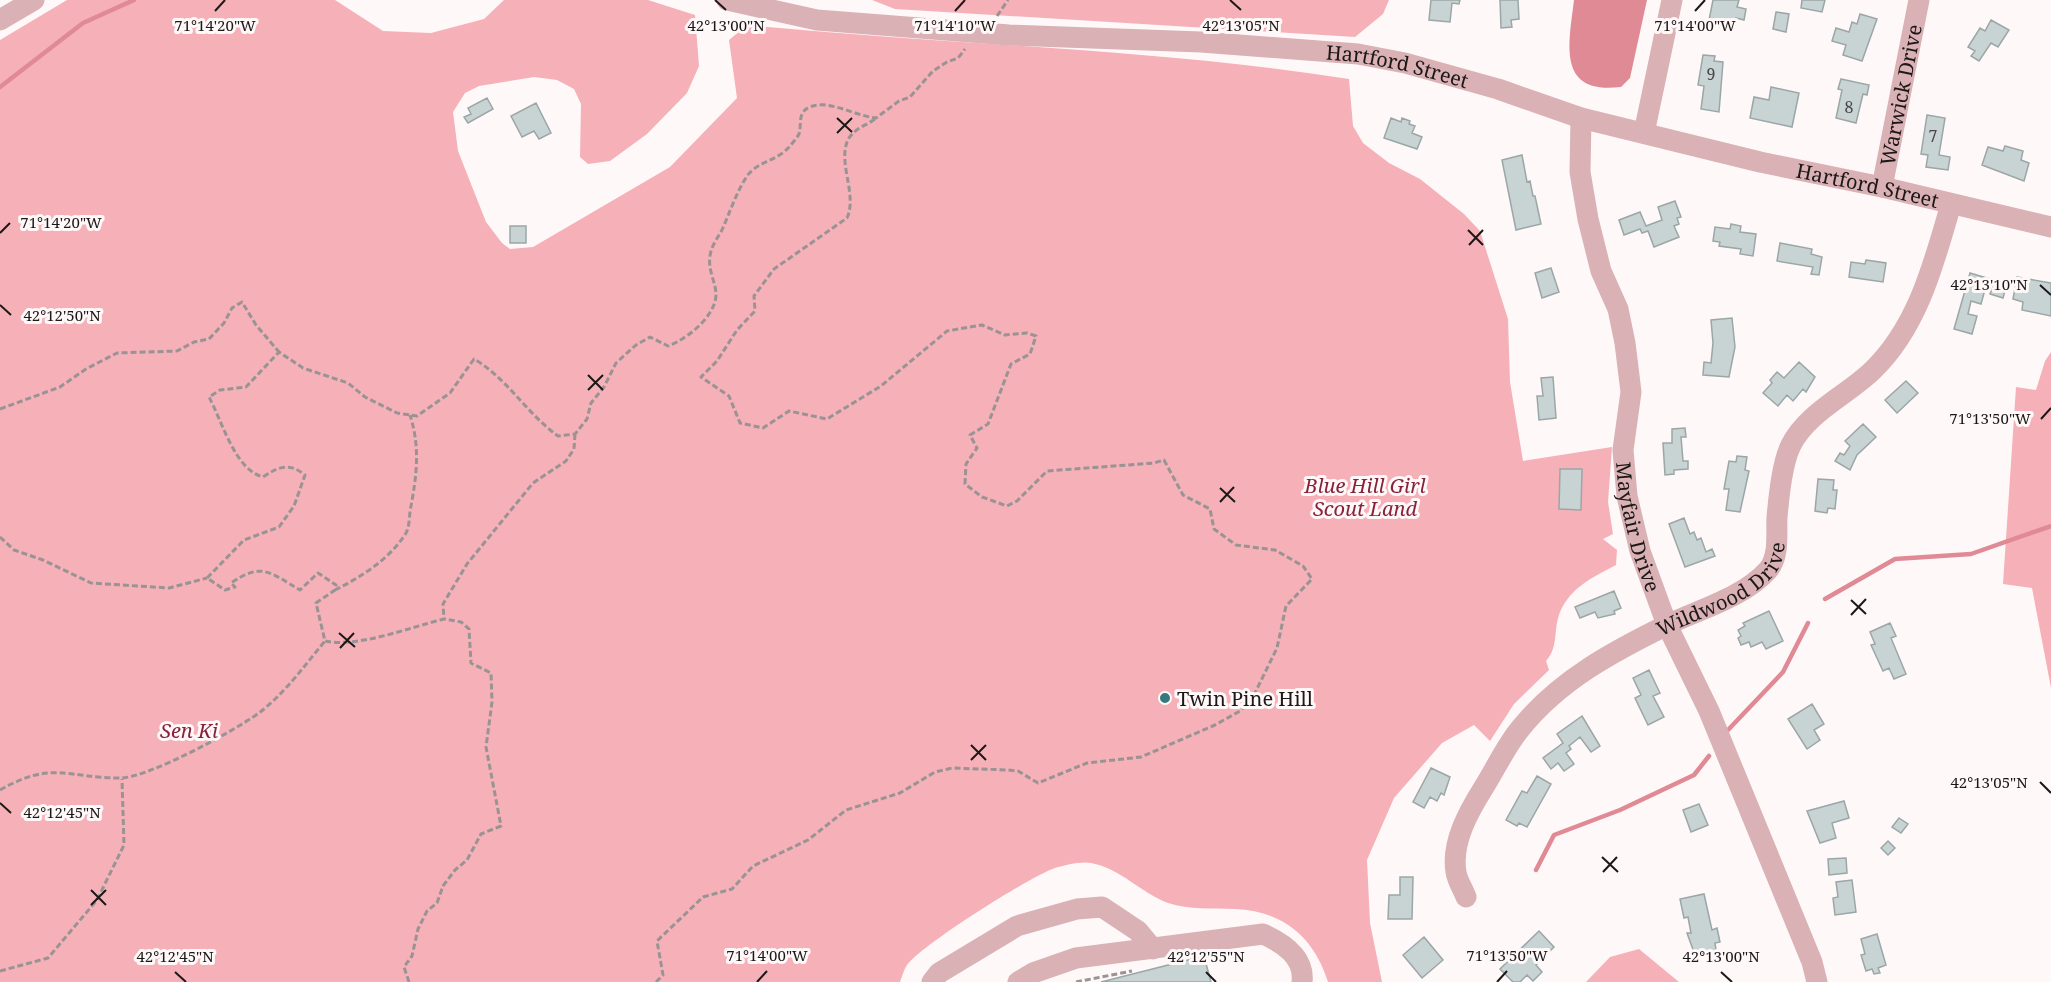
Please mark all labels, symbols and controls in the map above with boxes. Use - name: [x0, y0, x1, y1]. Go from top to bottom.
- text: 71°14'20"W: [174, 15, 256, 35]
- text: 42°13'00"N: [687, 15, 765, 35]
- text: 71°14'10"W: [914, 15, 996, 35]
- text: 42°13'05"N: [1202, 15, 1280, 35]
- text: 71°14'00"W: [1654, 15, 1736, 35]
- street label: Warwick Drive: [1873, 22, 1927, 168]
- street label: Hartford Street: [1325, 38, 1472, 94]
- house number: 9: [1707, 63, 1715, 85]
- house number: 8: [1845, 96, 1854, 118]
- house number: 7: [1929, 125, 1938, 147]
- street label: Hartford Street: [1794, 156, 1942, 214]
- text: 71°14'20"W: [20, 212, 102, 232]
- text: 42°13'10"N: [1950, 274, 2028, 294]
- text: 42°12'50"N: [23, 305, 101, 325]
- text: 71°13'50"W: [1949, 408, 2031, 428]
- street label: Mayfair Drive: [1611, 461, 1667, 595]
- park label: Blue Hill Girl Scout Land: [1303, 472, 1426, 522]
- street label: Wildwood Drive: [1652, 541, 1790, 642]
- place label: Twin Pine Hill: [1177, 685, 1313, 712]
- marker: Twin Pine Hill: [1158, 691, 1172, 705]
- park label: Sen Ki: [160, 717, 218, 744]
- text: 42°13'05"N: [1950, 772, 2028, 792]
- text: 42°12'45"N: [23, 802, 101, 822]
- text: 71°14'00"W: [726, 945, 808, 965]
- text: 71°13'50"W: [1466, 945, 1548, 965]
- text: 42°12'45"N: [136, 946, 214, 966]
- text: 42°12'55"N: [1167, 946, 1245, 966]
- text: 42°13'00"N: [1682, 946, 1760, 966]

